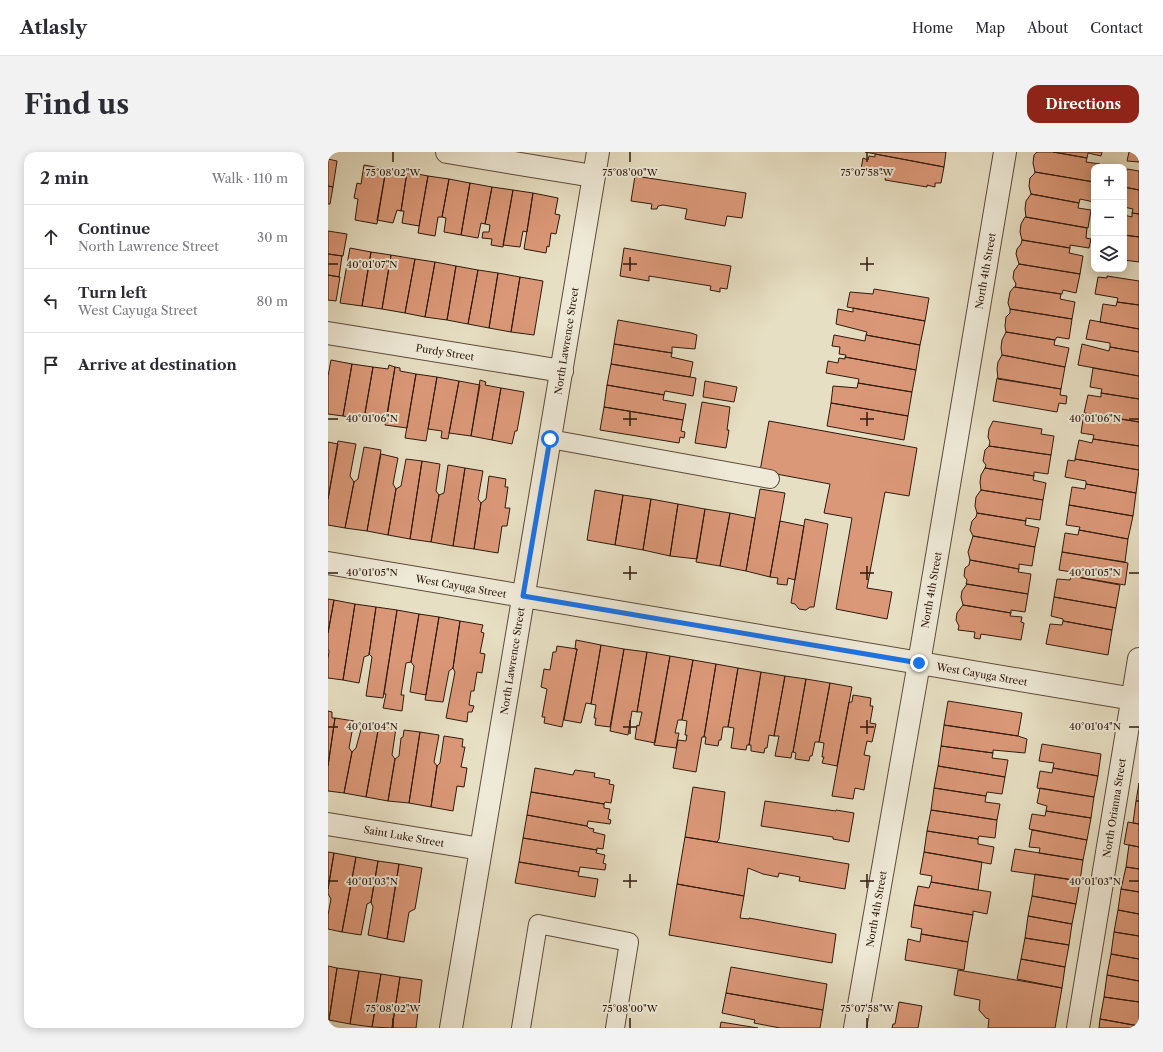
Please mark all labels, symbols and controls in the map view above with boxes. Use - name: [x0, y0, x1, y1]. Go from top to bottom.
- text: Atlasly: [20, 16, 87, 39]
- text: Home: [912, 19, 953, 37]
- text: Map: [975, 19, 1005, 37]
- text: About: [1027, 19, 1068, 37]
- text: Contact: [1090, 19, 1143, 37]
- button: Directions: [1027, 85, 1139, 123]
- text: Find us: [24, 87, 129, 121]
- map controls: [1091, 164, 1127, 272]
- button: +: [1091, 164, 1127, 200]
- text: 75°08'02"W: [366, 166, 421, 179]
- text: 75°08'00"W: [602, 166, 659, 179]
- text: 75°07'58"W: [840, 166, 895, 179]
- text: 2 min: [40, 168, 89, 188]
- text: Walk · 110 m: [212, 170, 288, 186]
- button: −: [1091, 200, 1127, 236]
- text: Continue: [78, 219, 150, 238]
- icon: ahead: [40, 226, 62, 248]
- text: 30 m: [257, 229, 288, 245]
- street label: North 4th Street: [972, 231, 999, 310]
- button: layers: [1091, 236, 1127, 272]
- text: North Lawrence Street: [78, 238, 219, 254]
- text: 40°01'07"N: [346, 258, 398, 271]
- text: Turn left: [78, 283, 147, 302]
- street label: North Lawrence Street: [552, 286, 581, 396]
- icon: left: [40, 290, 62, 312]
- text: 80 m: [256, 293, 288, 309]
- text: West Cayuga Street: [78, 302, 198, 318]
- street label: Purdy Street: [415, 341, 476, 364]
- icon: arrive: [40, 354, 62, 376]
- text: Arrive at destination: [78, 355, 237, 374]
- text: 40°01'06"N: [346, 412, 398, 425]
- text: 40°01'06"N: [1069, 412, 1121, 425]
- route start: [541, 430, 559, 448]
- street label: North 4th Street: [918, 550, 945, 629]
- text: 40°01'05"N: [346, 566, 398, 579]
- text: 40°01'05"N: [1069, 566, 1121, 579]
- street label: West Cayuga Street: [413, 572, 508, 601]
- street label: North Lawrence Street: [498, 606, 527, 716]
- route end: [910, 654, 928, 672]
- street label: West Cayuga Street: [934, 660, 1029, 689]
- text: 40°01'04"N: [346, 720, 398, 733]
- text: 40°01'04"N: [1069, 720, 1121, 733]
- street label: North Orianna Street: [1100, 757, 1129, 859]
- street label: Saint Luke Street: [363, 823, 446, 850]
- street label: North 4th Street: [863, 869, 890, 948]
- text: 40°01'03"N: [346, 875, 398, 888]
- text: 40°01'03"N: [1069, 875, 1121, 888]
- text: 75°08'02"W: [366, 1002, 421, 1015]
- text: 75°08'00"W: [602, 1002, 659, 1015]
- text: 75°07'58"W: [840, 1002, 895, 1015]

